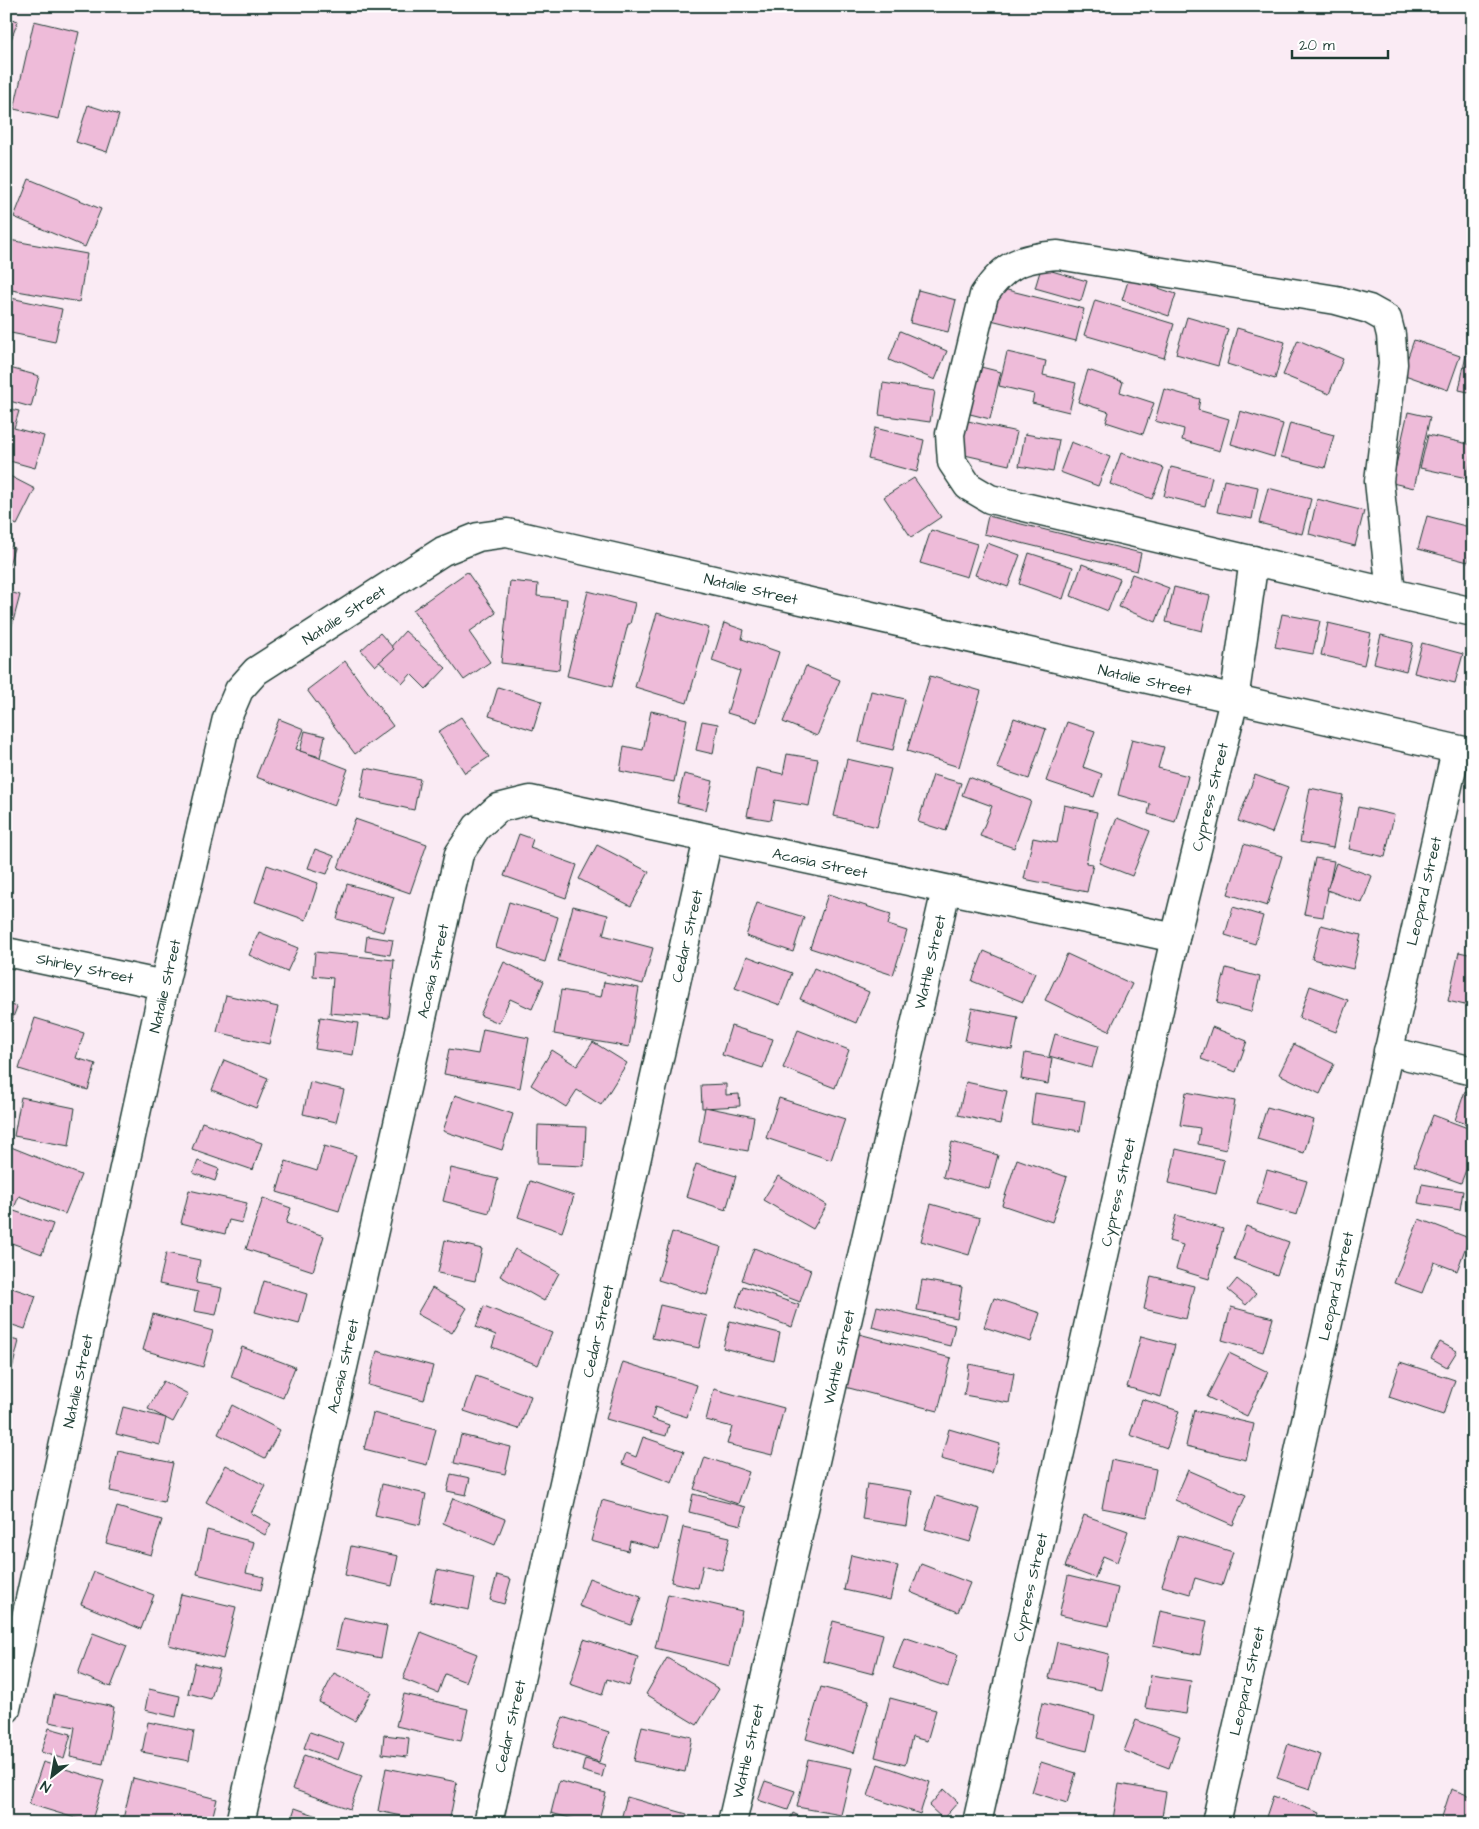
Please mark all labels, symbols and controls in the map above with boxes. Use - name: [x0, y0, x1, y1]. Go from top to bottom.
- scale bar: [1292, 28, 1388, 60]
- text: 20 m: [1299, 35, 1335, 56]
- street label: Natalie Street: [702, 568, 800, 610]
- street label: Natalie Street: [298, 581, 390, 650]
- street label: Natalie Street: [1096, 659, 1194, 701]
- street label: Cypress Street: [1187, 741, 1235, 854]
- street label: Leopard Street: [1402, 835, 1447, 948]
- street label: Acasia Street: [771, 843, 869, 884]
- street label: Cedar Street: [667, 888, 708, 985]
- street label: Wattle Street: [909, 913, 952, 1012]
- street label: Acasia Street: [412, 922, 455, 1020]
- street label: Natalie Street: [144, 937, 186, 1035]
- street label: Shirley Street: [34, 948, 135, 990]
- street label: Cypress Street: [1096, 1136, 1142, 1249]
- street label: Leopard Street: [1314, 1230, 1359, 1343]
- street label: Cedar Street: [578, 1283, 619, 1380]
- street label: Wattle Street: [818, 1308, 861, 1407]
- street label: Acasia Street: [322, 1317, 365, 1415]
- street label: Natalie Street: [58, 1332, 99, 1430]
- street label: Cypress Street: [1008, 1531, 1054, 1644]
- street label: Leopard Street: [1225, 1625, 1270, 1738]
- street label: Cedar Street: [490, 1678, 531, 1775]
- street label: Wattle Street: [727, 1702, 770, 1801]
- north arrow: [28, 1752, 78, 1802]
- text: N: [37, 1775, 55, 1797]

